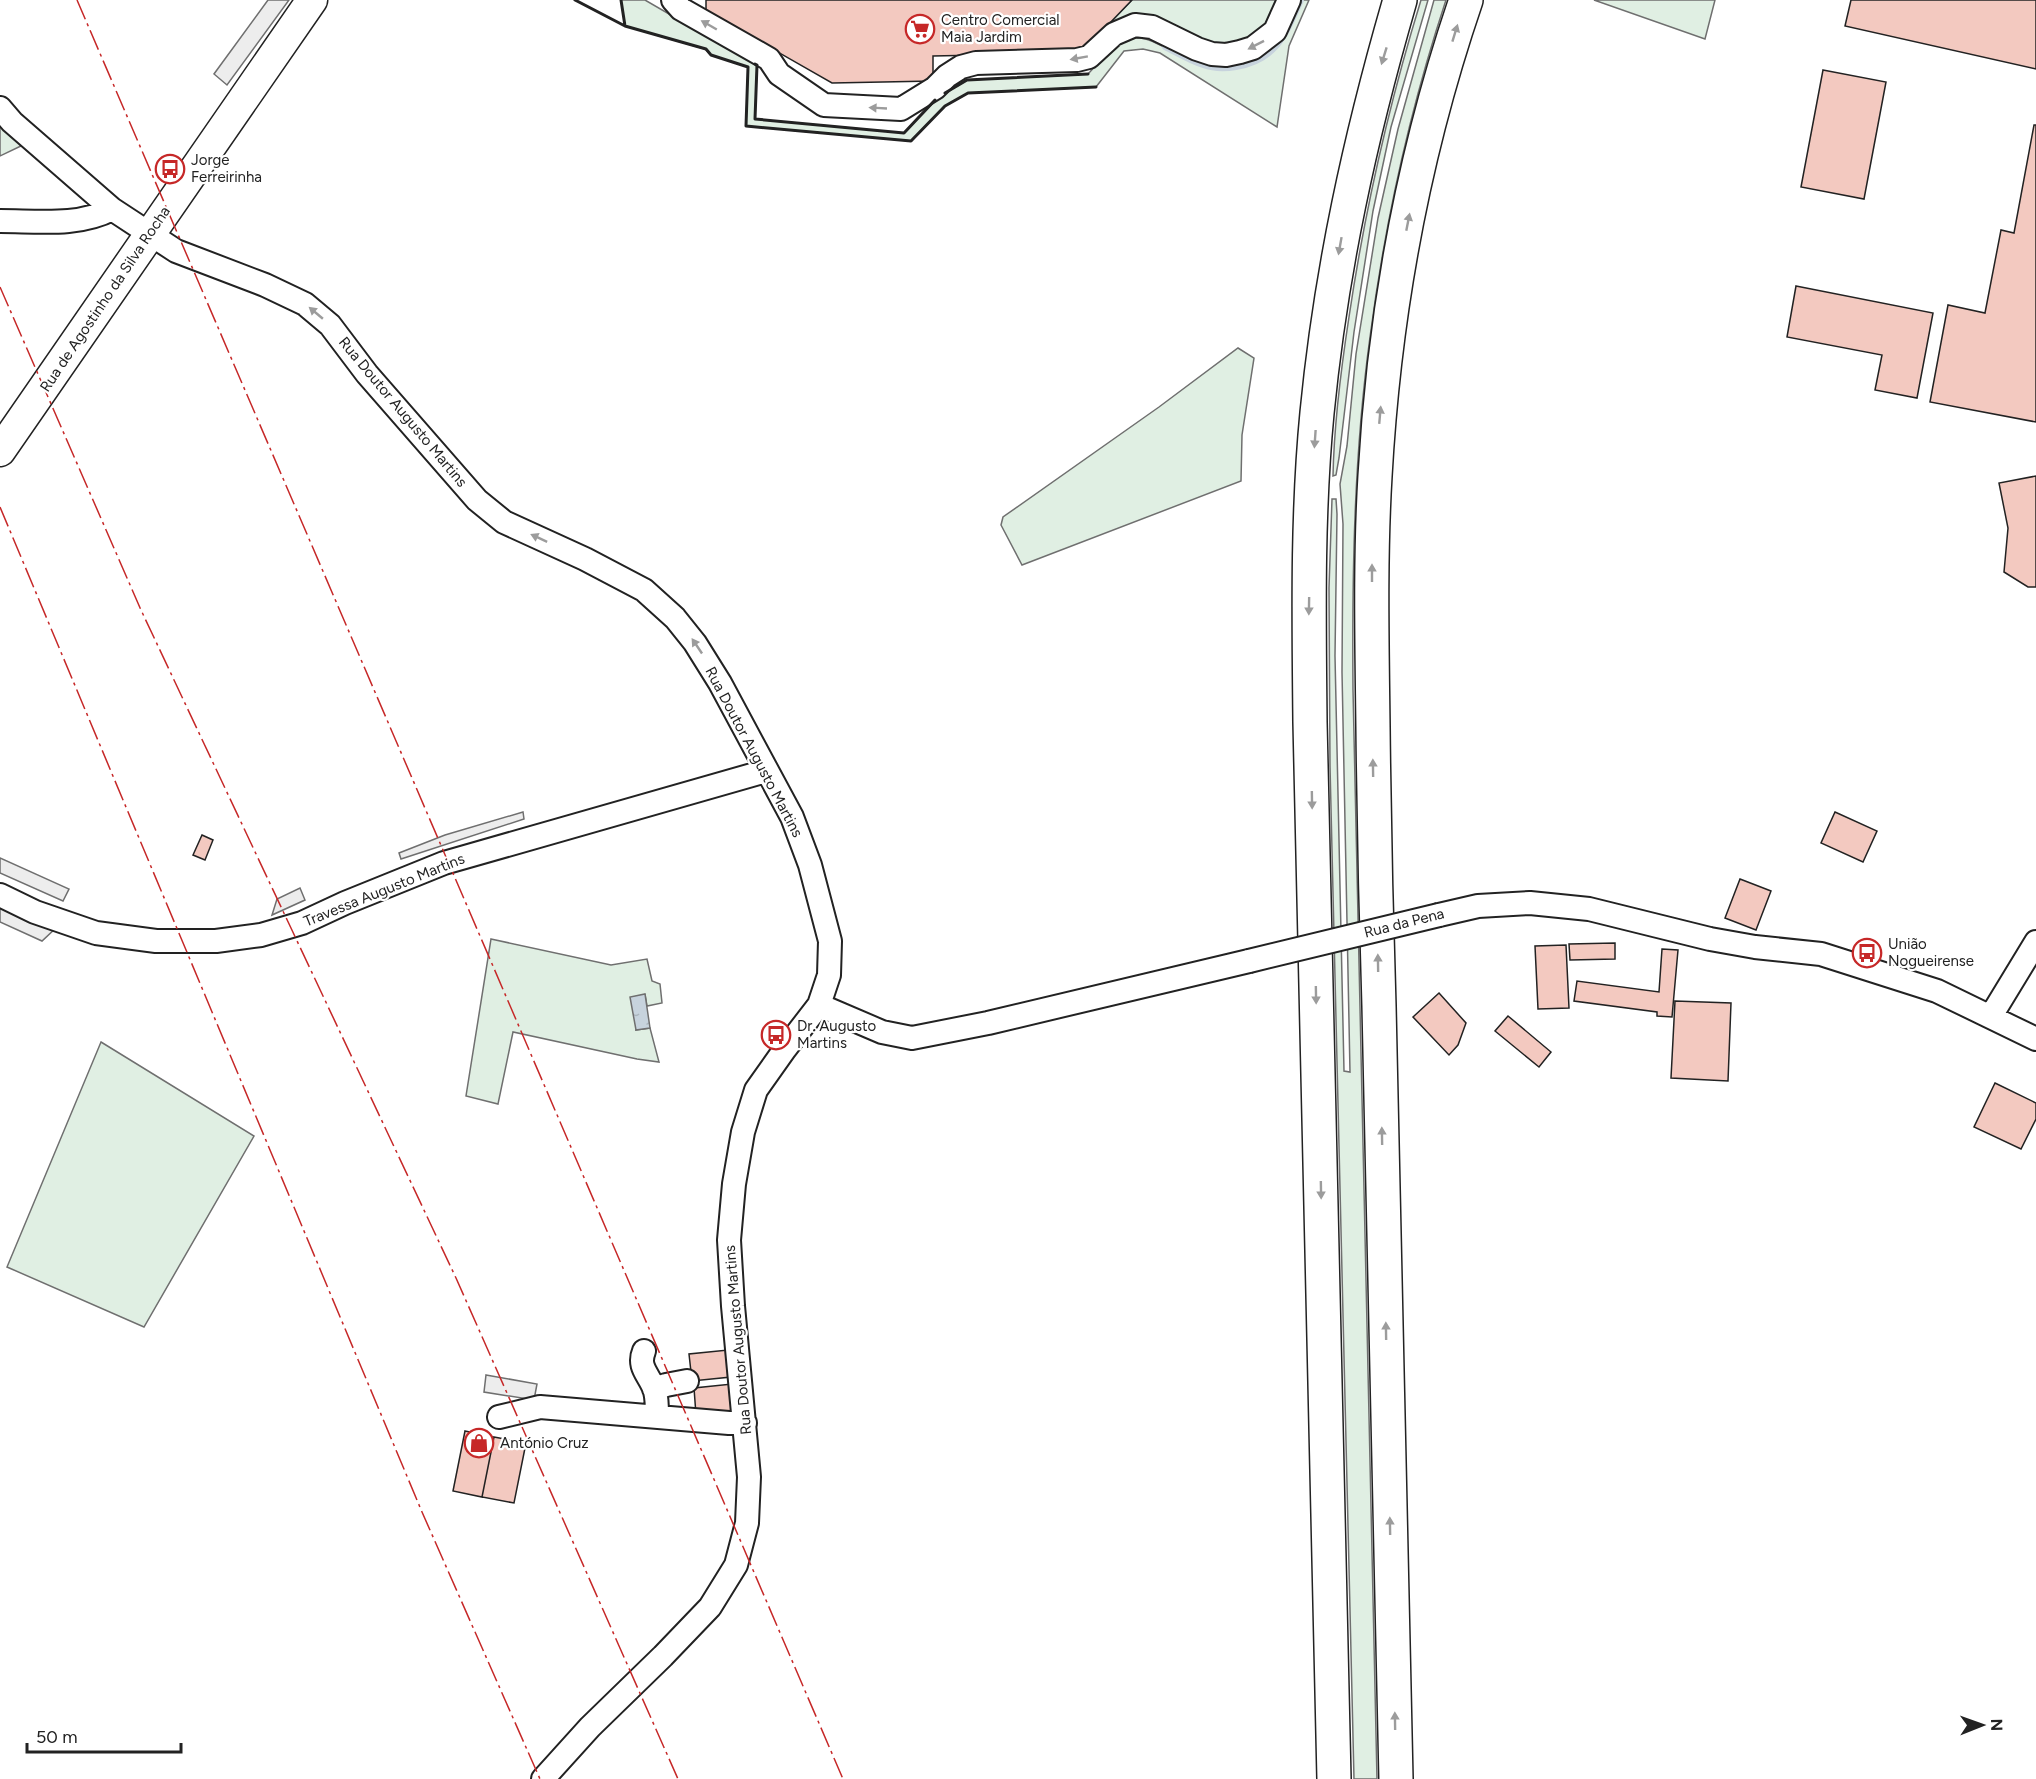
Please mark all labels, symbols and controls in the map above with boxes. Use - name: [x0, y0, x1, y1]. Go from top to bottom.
- place label: Centro Comercial Maia Jardim: [941, 11, 1060, 46]
- supermarket icon: Centro Comercial Maia Jardim: [904, 13, 936, 45]
- one-way arrow: [701, 20, 718, 30]
- one-way arrow: [1451, 24, 1460, 42]
- one-way arrow: [1247, 40, 1264, 50]
- one-way arrow: [1379, 47, 1388, 65]
- one-way arrow: [1069, 54, 1088, 63]
- one-way arrow: [868, 103, 887, 112]
- place label: Jorge Ferreirinha: [191, 151, 262, 186]
- bus stop icon: Jorge Ferreirinha: [154, 153, 186, 185]
- street label: Rua de Agostinho da Silva Rocha: [36, 203, 174, 395]
- one-way arrow: [1404, 212, 1413, 231]
- one-way arrow: [1335, 237, 1344, 256]
- one-way arrow: [308, 306, 324, 319]
- street label: Rua Doutor Augusto Martins: [335, 333, 471, 491]
- one-way arrow: [1375, 405, 1385, 424]
- one-way arrow: [1311, 430, 1320, 449]
- one-way arrow: [531, 534, 548, 543]
- one-way arrow: [1367, 563, 1377, 582]
- one-way arrow: [1304, 596, 1314, 615]
- one-way arrow: [691, 639, 703, 655]
- street label: Rua Doutor Augusto Martins: [701, 664, 807, 840]
- one-way arrow: [1369, 758, 1378, 777]
- one-way arrow: [1307, 791, 1317, 810]
- street label: Travessa Augusto Martins: [301, 849, 467, 931]
- street label: Rua da Pena: [1362, 904, 1446, 942]
- place label: União Nogueirense: [1888, 935, 1974, 970]
- bus stop icon: União Nogueirense: [1851, 937, 1883, 969]
- one-way arrow: [1373, 953, 1382, 972]
- one-way arrow: [1312, 986, 1321, 1005]
- place label: Dr. Augusto Martins: [797, 1017, 877, 1052]
- bus stop icon: Dr. Augusto Martins: [760, 1019, 792, 1051]
- one-way arrow: [1377, 1126, 1386, 1145]
- one-way arrow: [1316, 1181, 1326, 1200]
- street label: Rua Doutor Augusto Martins: [721, 1244, 755, 1436]
- one-way arrow: [1381, 1321, 1391, 1340]
- shop icon: António Cruz: [463, 1427, 495, 1459]
- place label: António Cruz: [500, 1434, 589, 1452]
- one-way arrow: [1386, 1516, 1395, 1535]
- north arrow: [1952, 1695, 2012, 1755]
- one-way arrow: [1390, 1711, 1400, 1730]
- scale bar: [27, 1716, 182, 1754]
- text: N: [1987, 1718, 2006, 1731]
- text: 50 m: [36, 1726, 78, 1748]

